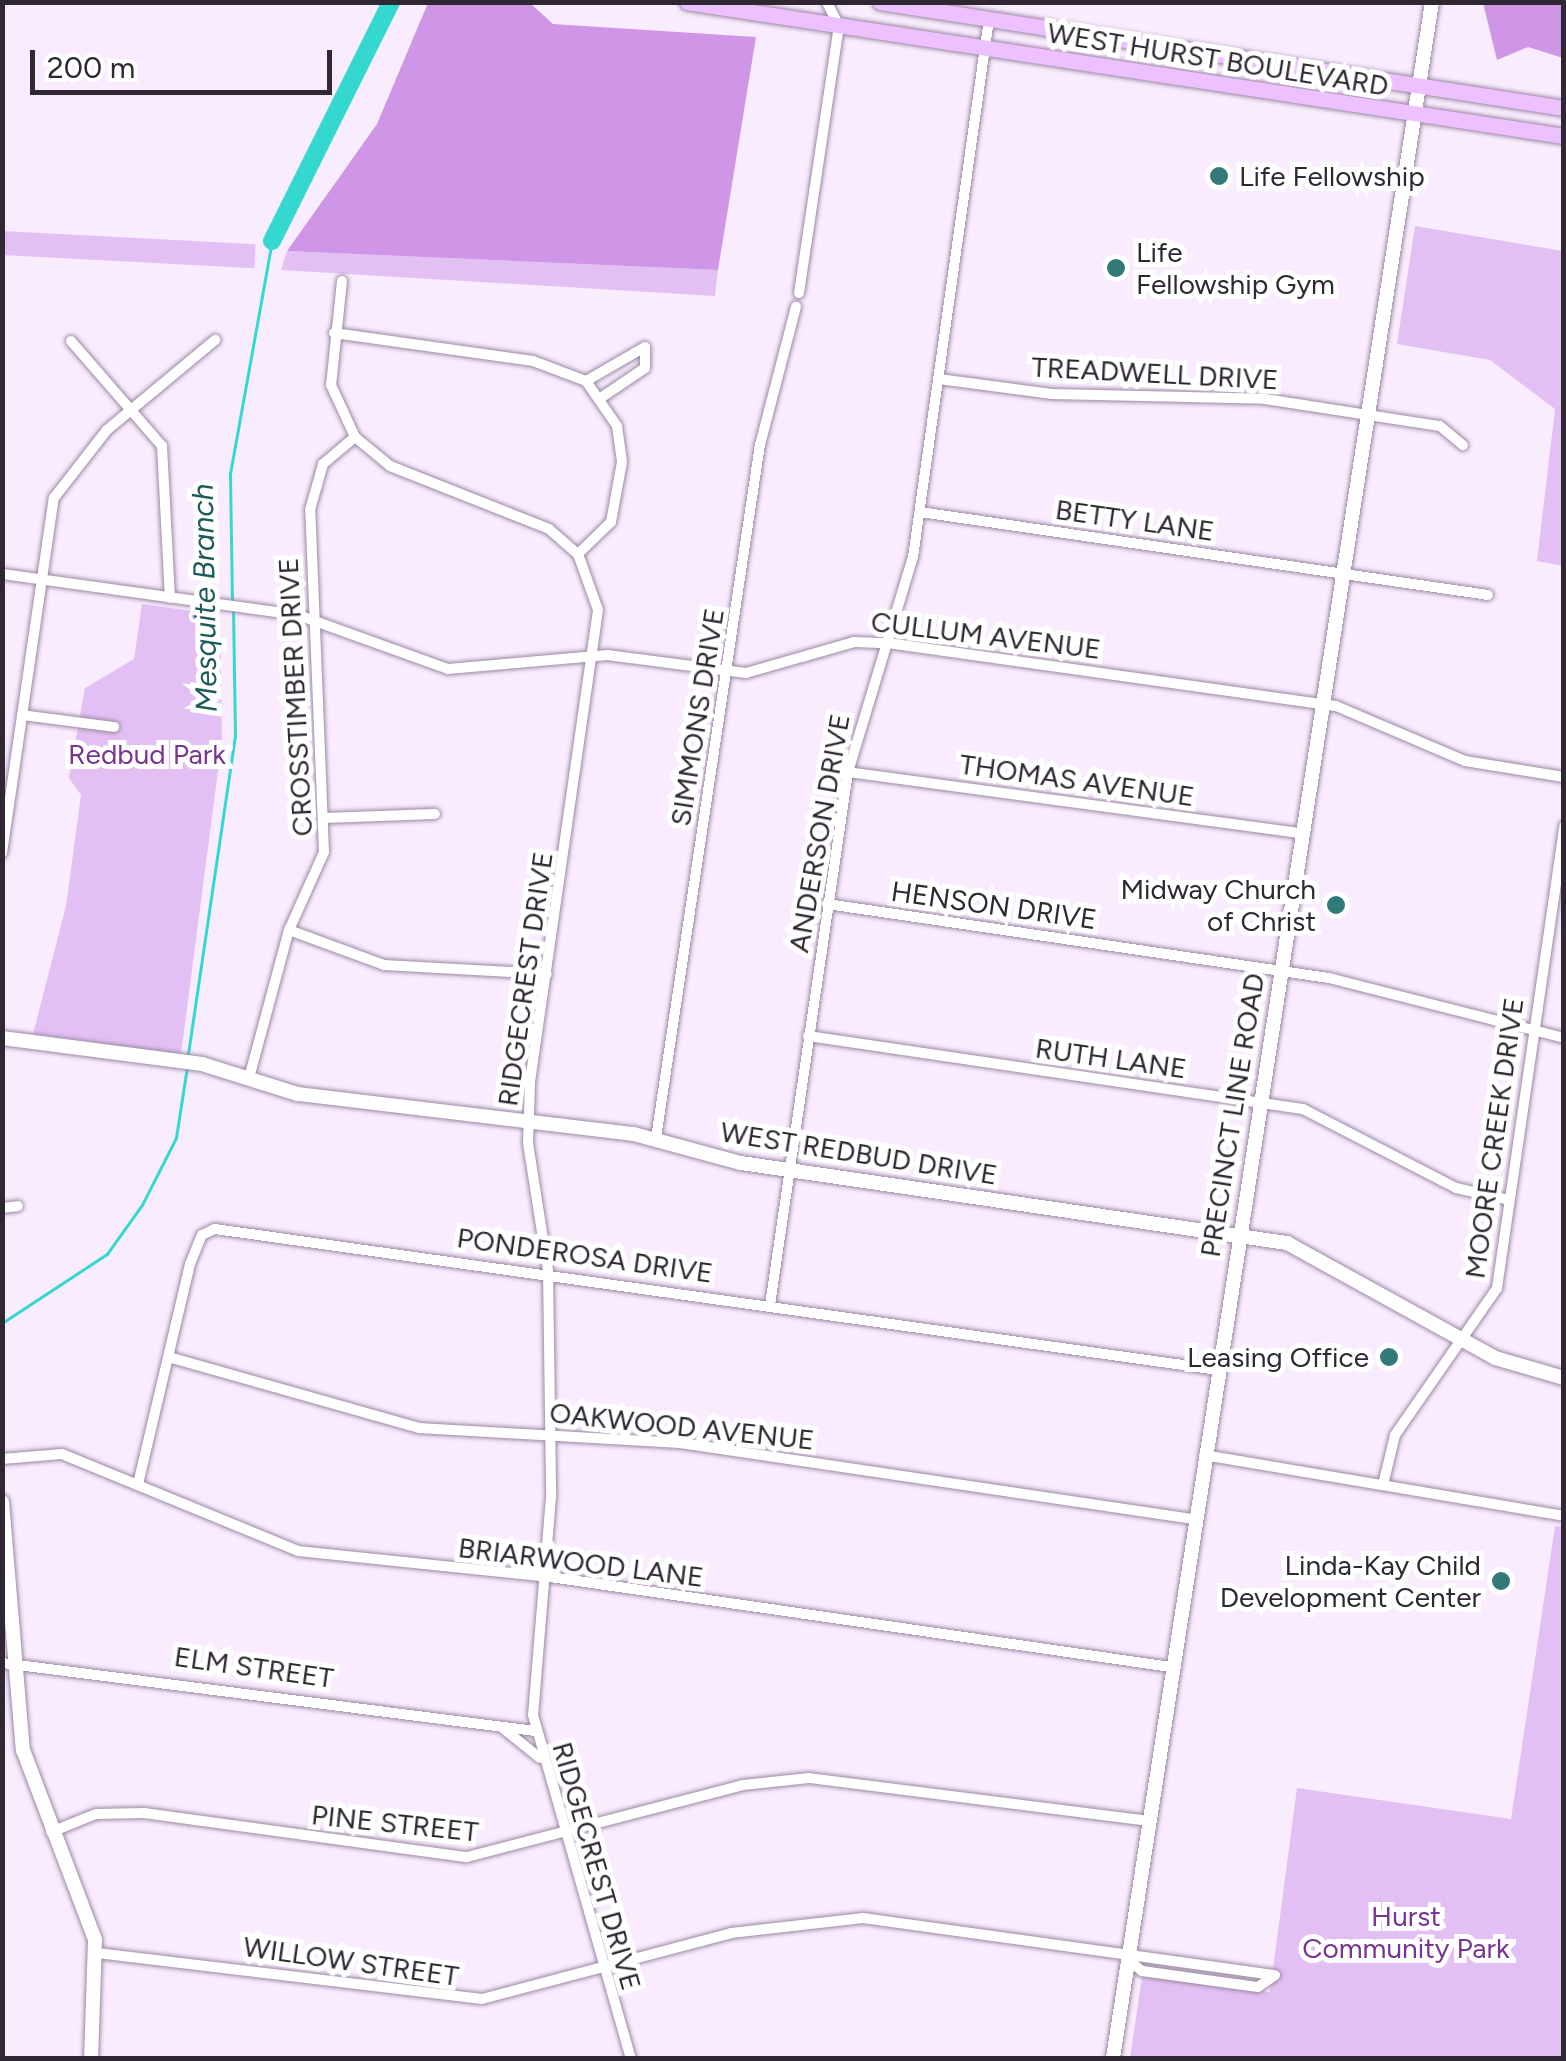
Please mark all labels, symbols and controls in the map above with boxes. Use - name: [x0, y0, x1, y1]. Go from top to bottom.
- street label: WEST HURST BOULEVARD: [1045, 15, 1391, 103]
- scale bar: [35, 30, 338, 92]
- text: 200 m: [47, 49, 135, 86]
- place label: Life Fellowship: [1239, 159, 1425, 193]
- marker: Life Fellowship: [1208, 165, 1230, 187]
- place label: Life Fellowship Gym: [1136, 235, 1335, 301]
- marker: Life Fellowship Gym: [1105, 257, 1127, 279]
- street label: TREADWELL DRIVE: [1031, 350, 1279, 396]
- water label: Mesquite Branch: [185, 483, 225, 713]
- street label: BETTY LANE: [1053, 492, 1217, 548]
- street label: CROSSTIMBER DRIVE: [271, 557, 319, 837]
- street label: CULLUM AVENUE: [869, 604, 1103, 666]
- street label: SIMMONS DRIVE: [663, 606, 731, 828]
- street label: ANDERSON DRIVE: [781, 711, 857, 955]
- park label: Redbud Park: [68, 737, 226, 771]
- street label: THOMAS AVENUE: [957, 747, 1197, 813]
- street label: RIDGECREST DRIVE: [491, 850, 559, 1108]
- place label: Midway Church of Christ: [1120, 872, 1316, 938]
- street label: HENSON DRIVE: [889, 874, 1099, 936]
- marker: Midway Church of Christ: [1325, 894, 1347, 916]
- street label: PRECINCT LINE ROAD: [1193, 971, 1271, 1259]
- street label: MOORE CREEK DRIVE: [1458, 995, 1530, 1281]
- street label: RUTH LANE: [1033, 1031, 1189, 1085]
- street label: WEST REDBUD DRIVE: [718, 1115, 1000, 1191]
- street label: PONDEROSA DRIVE: [455, 1220, 715, 1290]
- place label: Leasing Office: [1187, 1340, 1369, 1374]
- marker: Leasing Office: [1378, 1346, 1400, 1368]
- street label: OAKWOOD AVENUE: [548, 1395, 816, 1457]
- street label: BRIARWOOD LANE: [456, 1530, 706, 1594]
- place label: Linda-Kay Child Development Center: [1220, 1548, 1481, 1614]
- marker: Linda-Kay Child Development Center: [1490, 1570, 1512, 1592]
- street label: ELM STREET: [172, 1639, 336, 1695]
- street label: RIDGECREST DRIVE: [546, 1738, 648, 1994]
- street label: PINE STREET: [310, 1798, 480, 1848]
- park label: Hurst Community Park: [1302, 1899, 1510, 1965]
- street label: WILLOW STREET: [241, 1929, 461, 1993]

